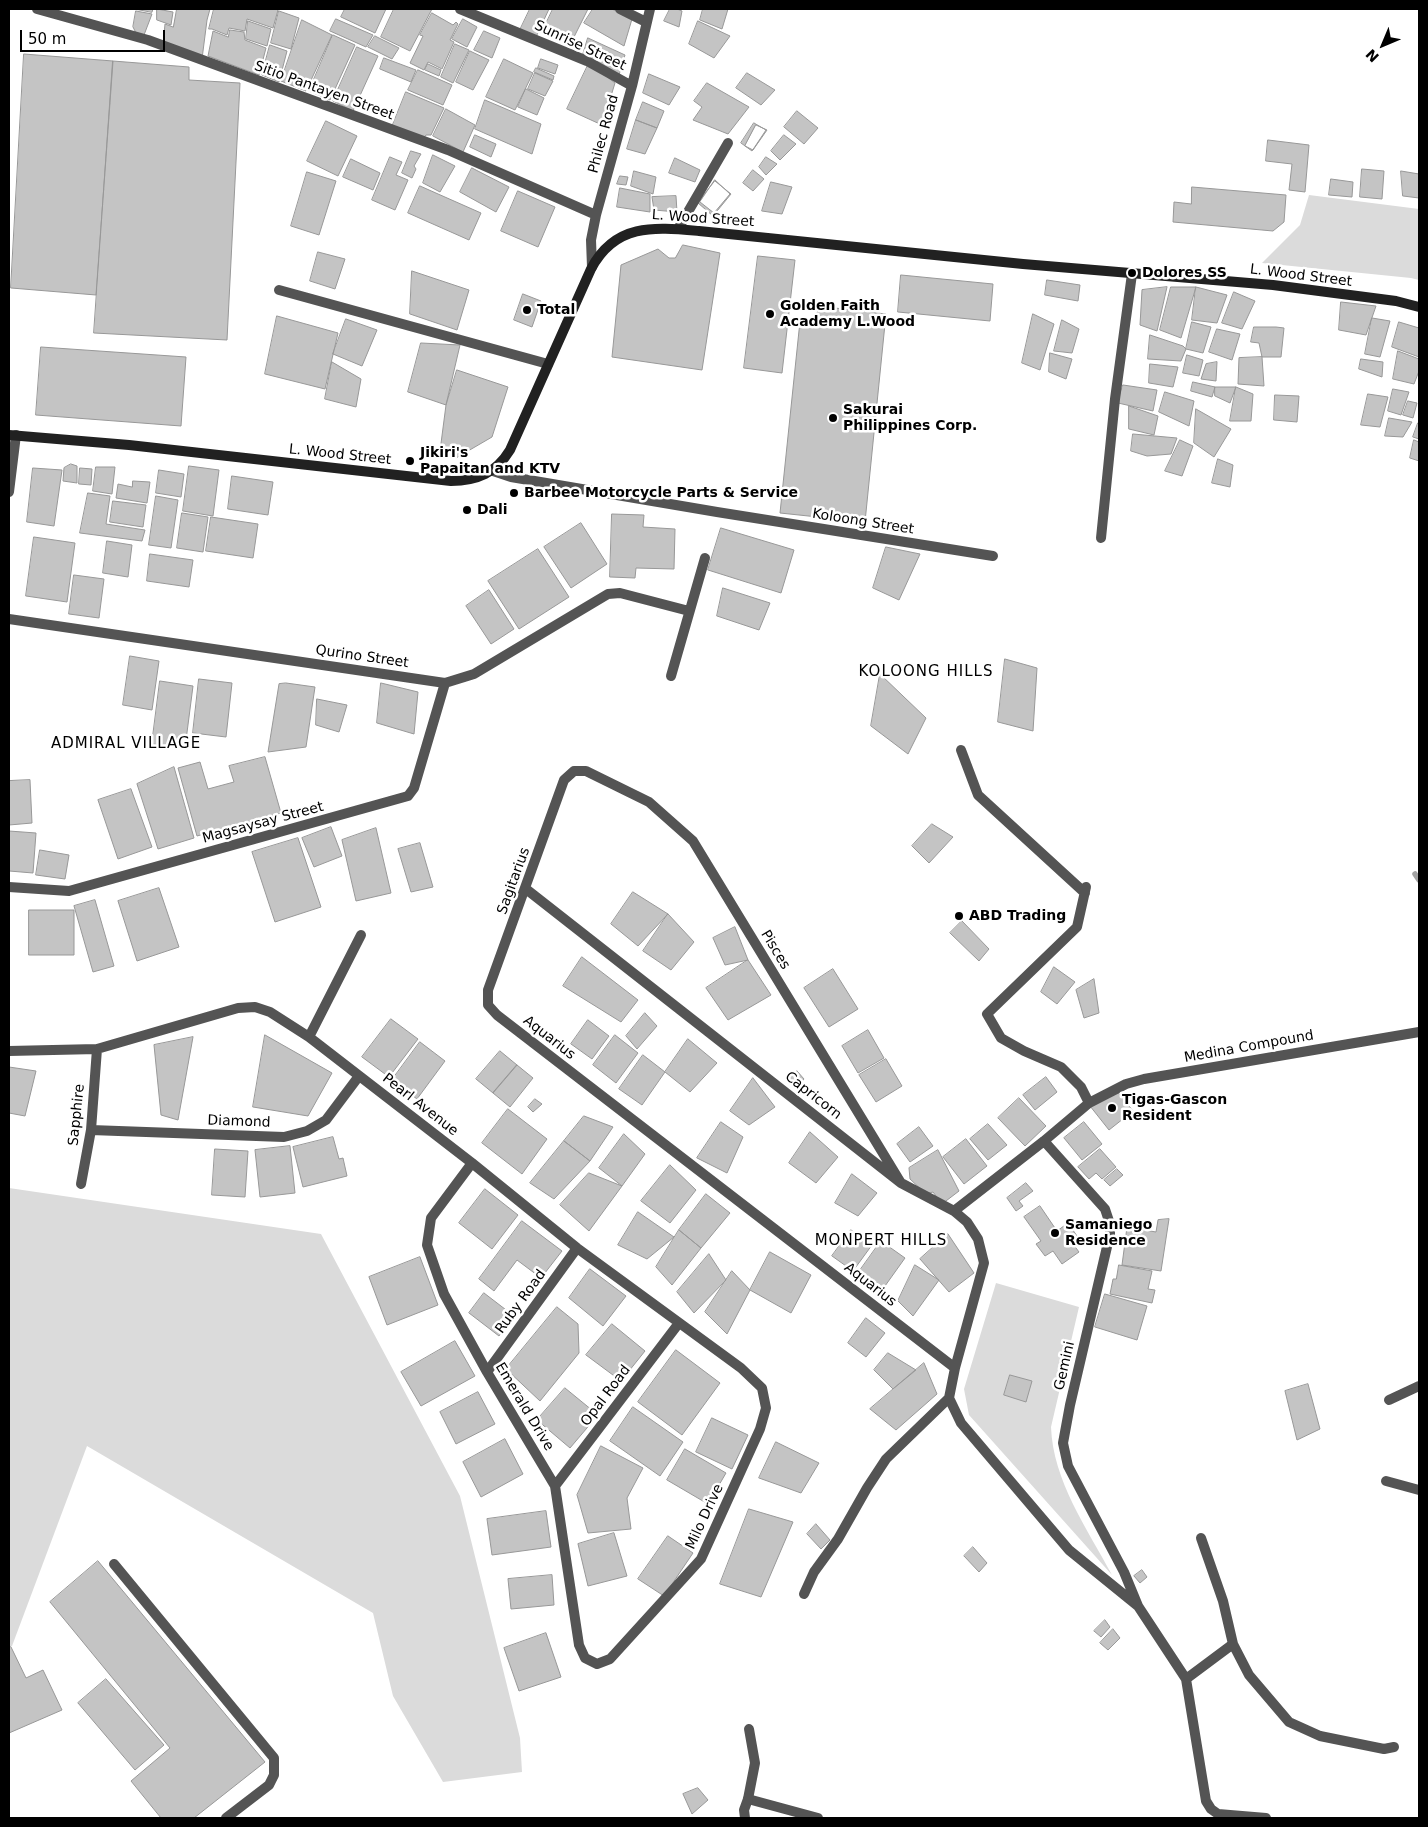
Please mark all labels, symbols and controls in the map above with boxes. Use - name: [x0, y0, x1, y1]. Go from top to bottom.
- street label: Sunrise Street: [532, 17, 628, 75]
- scale bar: [22, 20, 168, 52]
- north arrow: [1358, 20, 1408, 70]
- text: 50 m: [28, 30, 66, 48]
- text: N: [1363, 46, 1382, 65]
- street label: Sitio Pantayen Street: [252, 58, 396, 124]
- street label: Philec Road: [585, 93, 623, 175]
- street label: L. Wood Street: [651, 207, 755, 231]
- street label: L. Wood Street: [1249, 261, 1353, 291]
- place label: Dolores SS: [1142, 265, 1227, 281]
- marker: Dolores SS: [1126, 267, 1138, 279]
- place label: Golden Faith Academy L.Wood: [780, 298, 915, 331]
- place label: Total: [537, 302, 575, 318]
- marker: Total: [521, 304, 533, 316]
- marker: Golden Faith Academy L.Wood: [764, 308, 776, 320]
- place label: Sakurai Philippines Corp.: [843, 402, 977, 434]
- marker: Sakurai Philippines Corp.: [827, 412, 839, 424]
- street label: L. Wood Street: [288, 441, 392, 469]
- place label: Jikiri's Papaitan and KTV: [420, 445, 560, 478]
- marker: Jikiri's Papaitan and KTV: [404, 455, 416, 467]
- place label: Barbee Motorcycle Parts & Service: [524, 485, 798, 501]
- marker: Barbee Motorcycle Parts & Service: [508, 487, 520, 499]
- place label: Dali: [477, 502, 508, 518]
- marker: Dali: [461, 504, 473, 516]
- street label: Koloong Street: [811, 506, 915, 538]
- street label: Qurino Street: [314, 642, 410, 672]
- district label: KOLOONG HILLS: [857, 663, 995, 681]
- district label: ADMIRAL VILLAGE: [49, 735, 203, 753]
- street label: Magsaysay Street: [201, 799, 325, 847]
- street label: Sagitarius: [494, 845, 534, 917]
- place label: ABD Trading: [969, 908, 1066, 924]
- marker: ABD Trading: [953, 910, 965, 922]
- street label: Pisces: [757, 927, 793, 973]
- street label: Aquarius: [520, 1012, 578, 1064]
- street label: Medina Compound: [1183, 1027, 1315, 1067]
- street label: Capricorn: [781, 1069, 845, 1123]
- street label: Pearl Avenue: [379, 1070, 461, 1140]
- street label: Sapphire: [65, 1083, 89, 1147]
- place label: Tigas-Gascon Resident: [1122, 1092, 1227, 1124]
- marker: Tigas-Gascon Resident: [1106, 1102, 1118, 1114]
- street label: Diamond: [207, 1113, 271, 1131]
- place label: Samaniego Residence: [1065, 1217, 1152, 1250]
- marker: Samaniego Residence: [1049, 1227, 1061, 1239]
- district label: MONPERT HILLS: [813, 1232, 949, 1250]
- street label: Aquarius: [841, 1259, 899, 1311]
- street label: Ruby Road: [492, 1267, 550, 1337]
- street label: Gemini: [1051, 1340, 1079, 1392]
- street label: Emerald Drive: [491, 1360, 557, 1454]
- street label: Opal Road: [578, 1362, 634, 1430]
- street label: Milo Drive: [683, 1482, 727, 1552]

